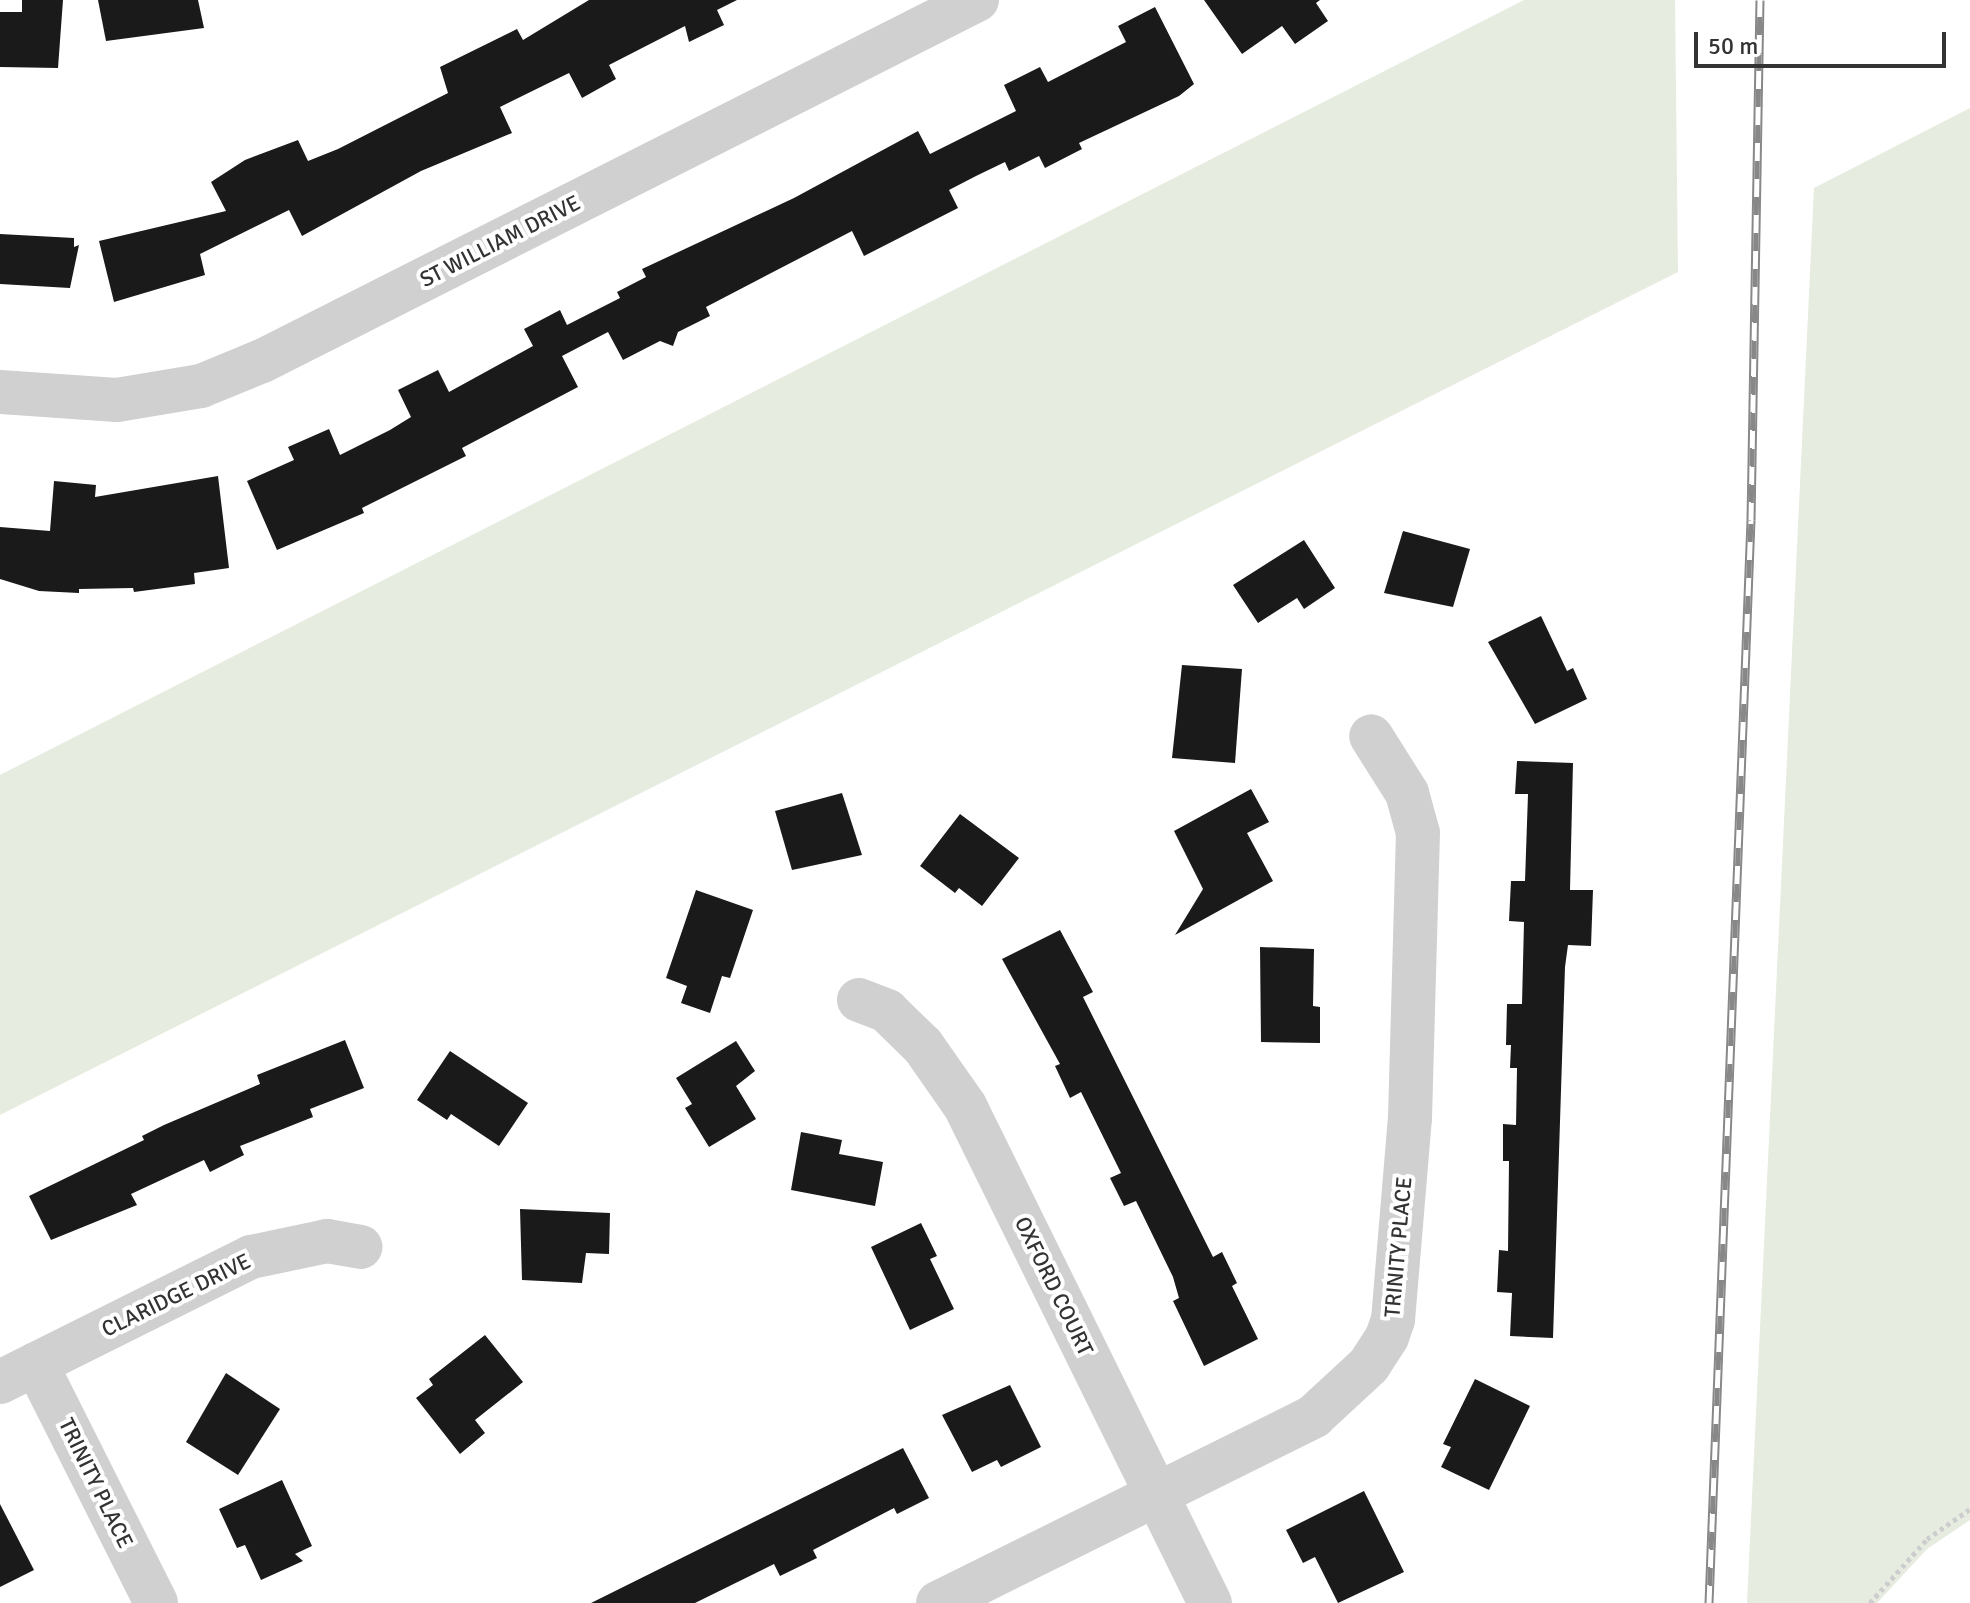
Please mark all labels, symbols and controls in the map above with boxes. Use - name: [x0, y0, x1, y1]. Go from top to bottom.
- scale bar: [1698, 16, 1950, 66]
- text: 50 m: [1708, 31, 1758, 61]
- street label: ST WILLIAM DRIVE: [415, 189, 585, 293]
- street label: TRINITY PLACE: [1379, 1175, 1417, 1319]
- street label: OXFORD COURT: [1009, 1212, 1099, 1360]
- street label: CLARIDGE DRIVE: [97, 1248, 255, 1342]
- street label: TRINITY PLACE: [53, 1414, 139, 1552]

